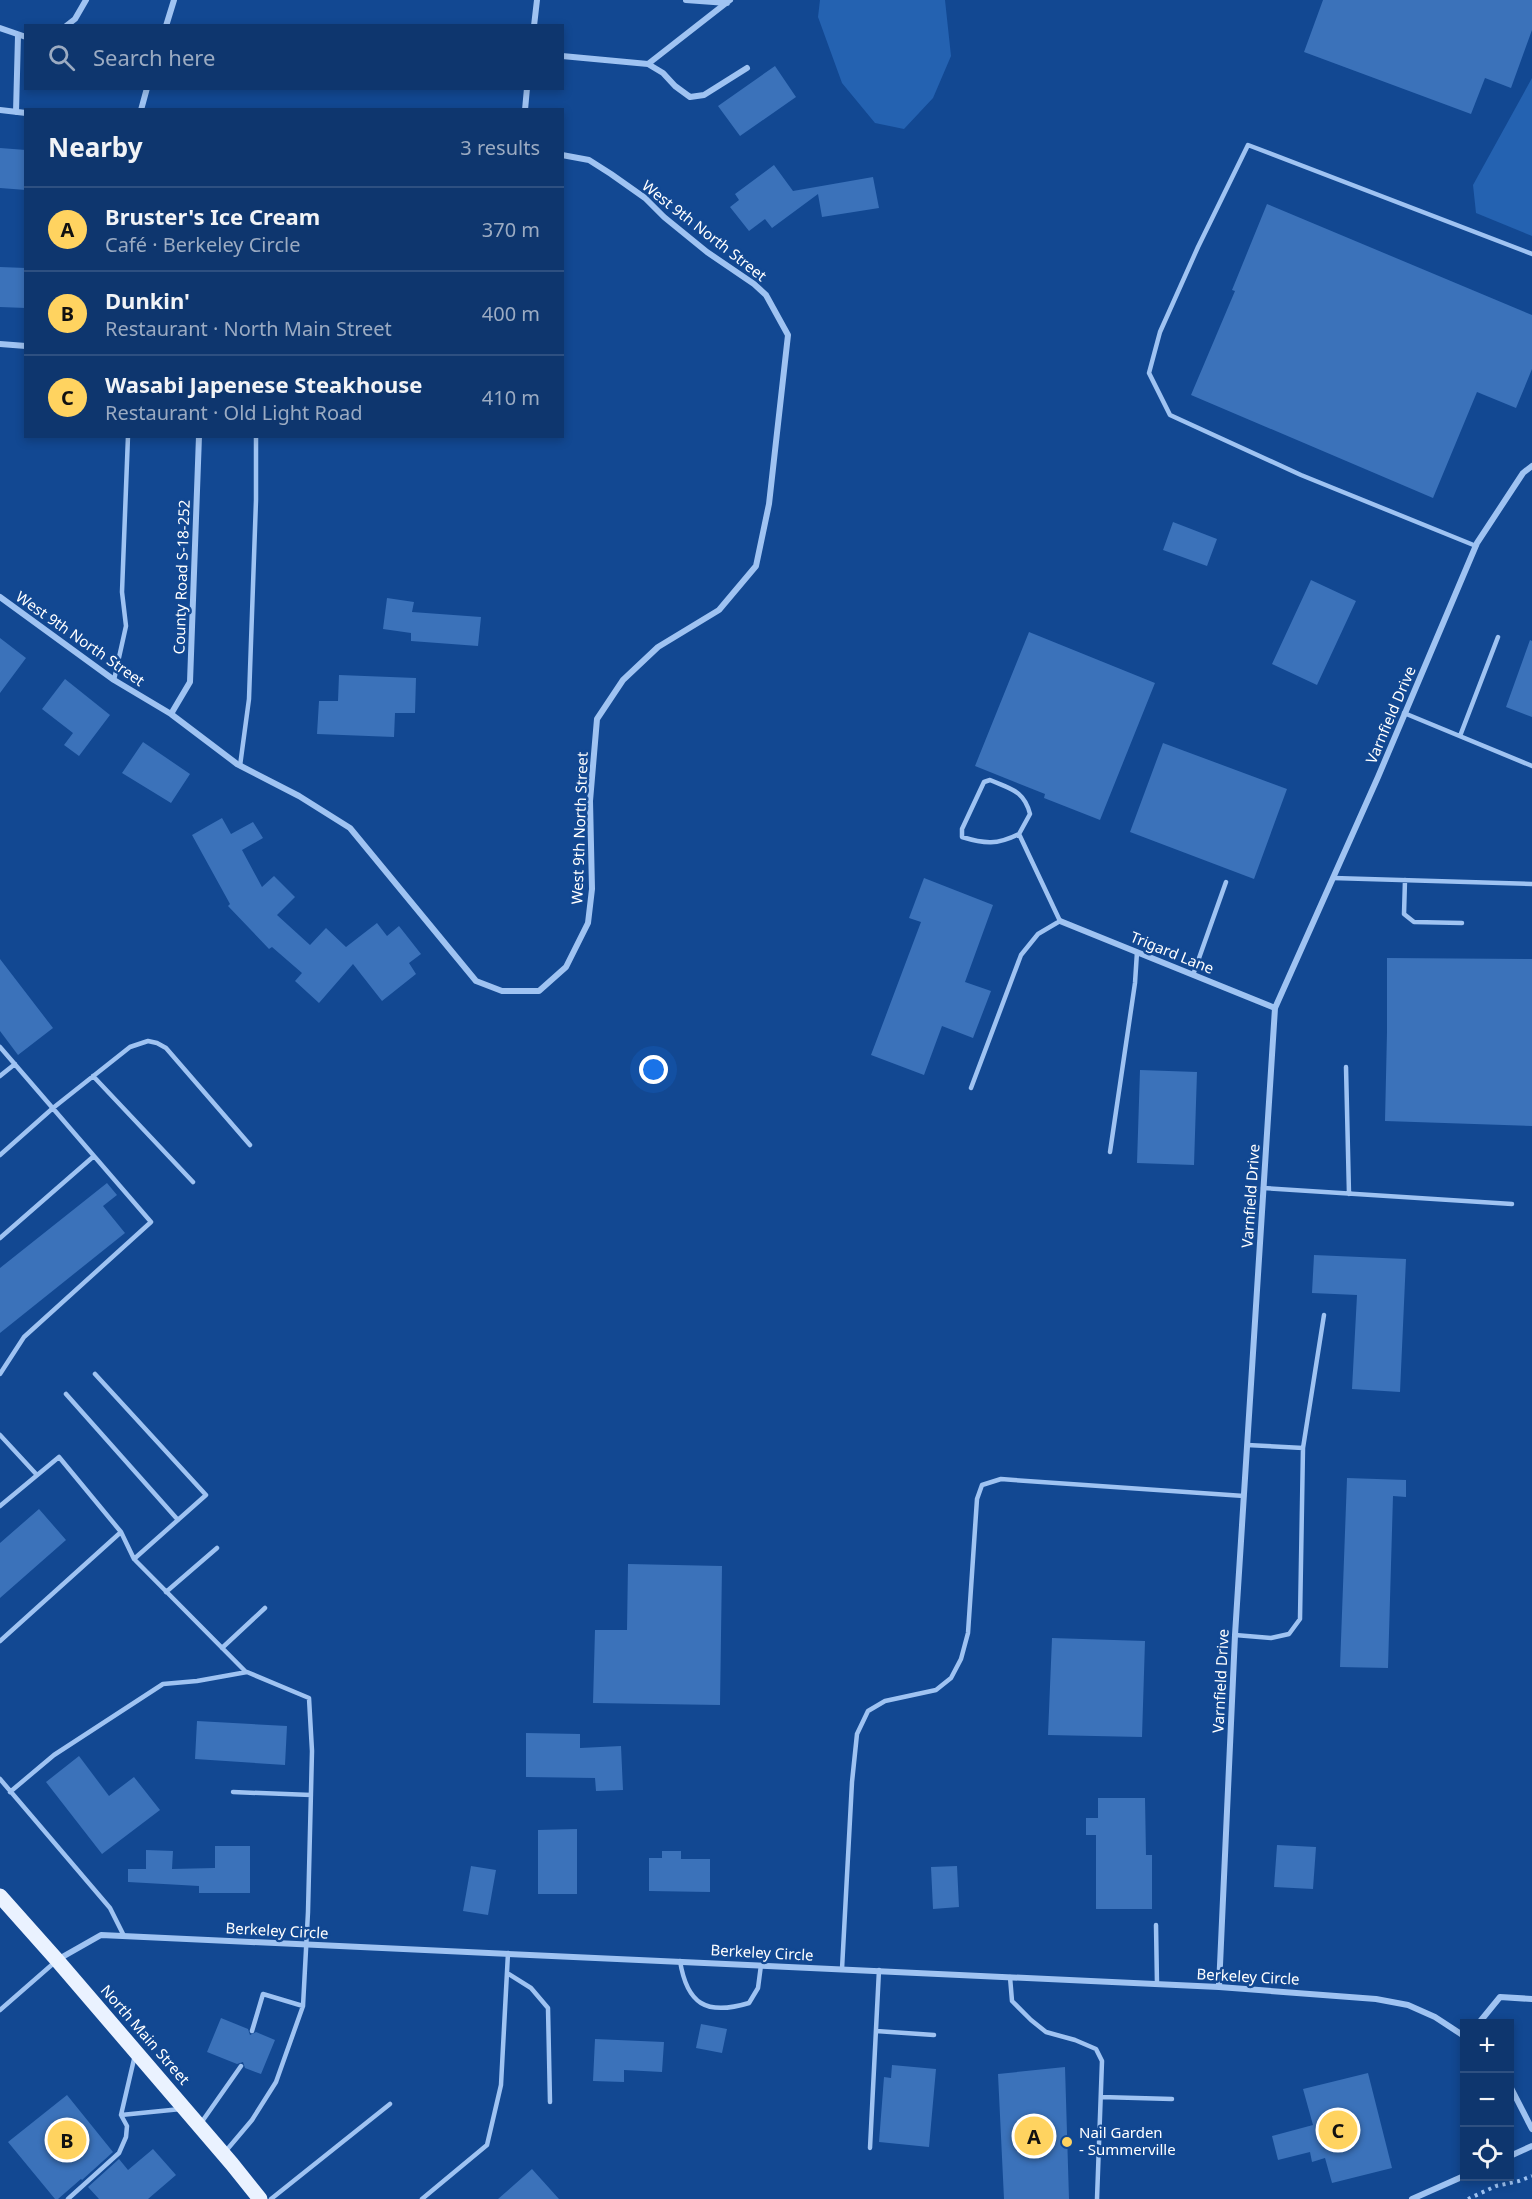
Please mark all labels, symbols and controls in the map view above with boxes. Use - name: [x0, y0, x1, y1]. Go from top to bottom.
- search box: [24, 24, 564, 90]
- icon: search: [45, 41, 78, 74]
- text: Search here: [93, 42, 215, 72]
- text: Nearby: [48, 129, 143, 165]
- text: 3 results: [460, 134, 540, 161]
- street label: West 9th North Street: [638, 175, 771, 286]
- text: Bruster's Ice Cream: [105, 201, 320, 231]
- text: A: [61, 216, 74, 243]
- text: 370 m: [482, 216, 540, 243]
- text: Café · Berkeley Circle: [105, 231, 300, 258]
- text: Dunkin': [105, 285, 190, 315]
- text: B: [61, 300, 74, 327]
- text: 400 m: [482, 300, 540, 327]
- text: Restaurant · North Main Street: [105, 315, 392, 342]
- text: Wasabi Japenese Steakhouse: [105, 369, 422, 399]
- text: C: [61, 384, 74, 411]
- text: 410 m: [482, 384, 540, 411]
- text: Restaurant · Old Light Road: [105, 399, 363, 426]
- street label: County Road S-18-252: [168, 499, 194, 655]
- street label: West 9th North Street: [12, 586, 149, 691]
- street label: Varnfield Drive: [1361, 663, 1420, 766]
- street label: West 9th North Street: [566, 751, 592, 905]
- street label: Trigard Lane: [1128, 926, 1217, 978]
- your location: [639, 1055, 668, 1084]
- street label: Varnfield Drive: [1236, 1143, 1264, 1249]
- street label: Varnfield Drive: [1207, 1628, 1233, 1733]
- street label: Berkeley Circle: [225, 1917, 329, 1943]
- street label: Berkeley Circle: [710, 1939, 814, 1965]
- street label: Berkeley Circle: [1196, 1963, 1300, 1989]
- street label: North Main Street: [97, 1980, 195, 2089]
- map controls: [1460, 2019, 1514, 2181]
- button: +: [1460, 2019, 1514, 2073]
- button: −: [1460, 2073, 1514, 2127]
- pin: C: [1318, 2108, 1358, 2152]
- pin: A: [1014, 2114, 1054, 2158]
- pin: B: [48, 2118, 86, 2162]
- place label: Nail Garden - Summerville: [1079, 2122, 1176, 2159]
- button: locate: [1460, 2127, 1514, 2181]
- marker: Nail Garden - Summerville: [1060, 2135, 1074, 2149]

